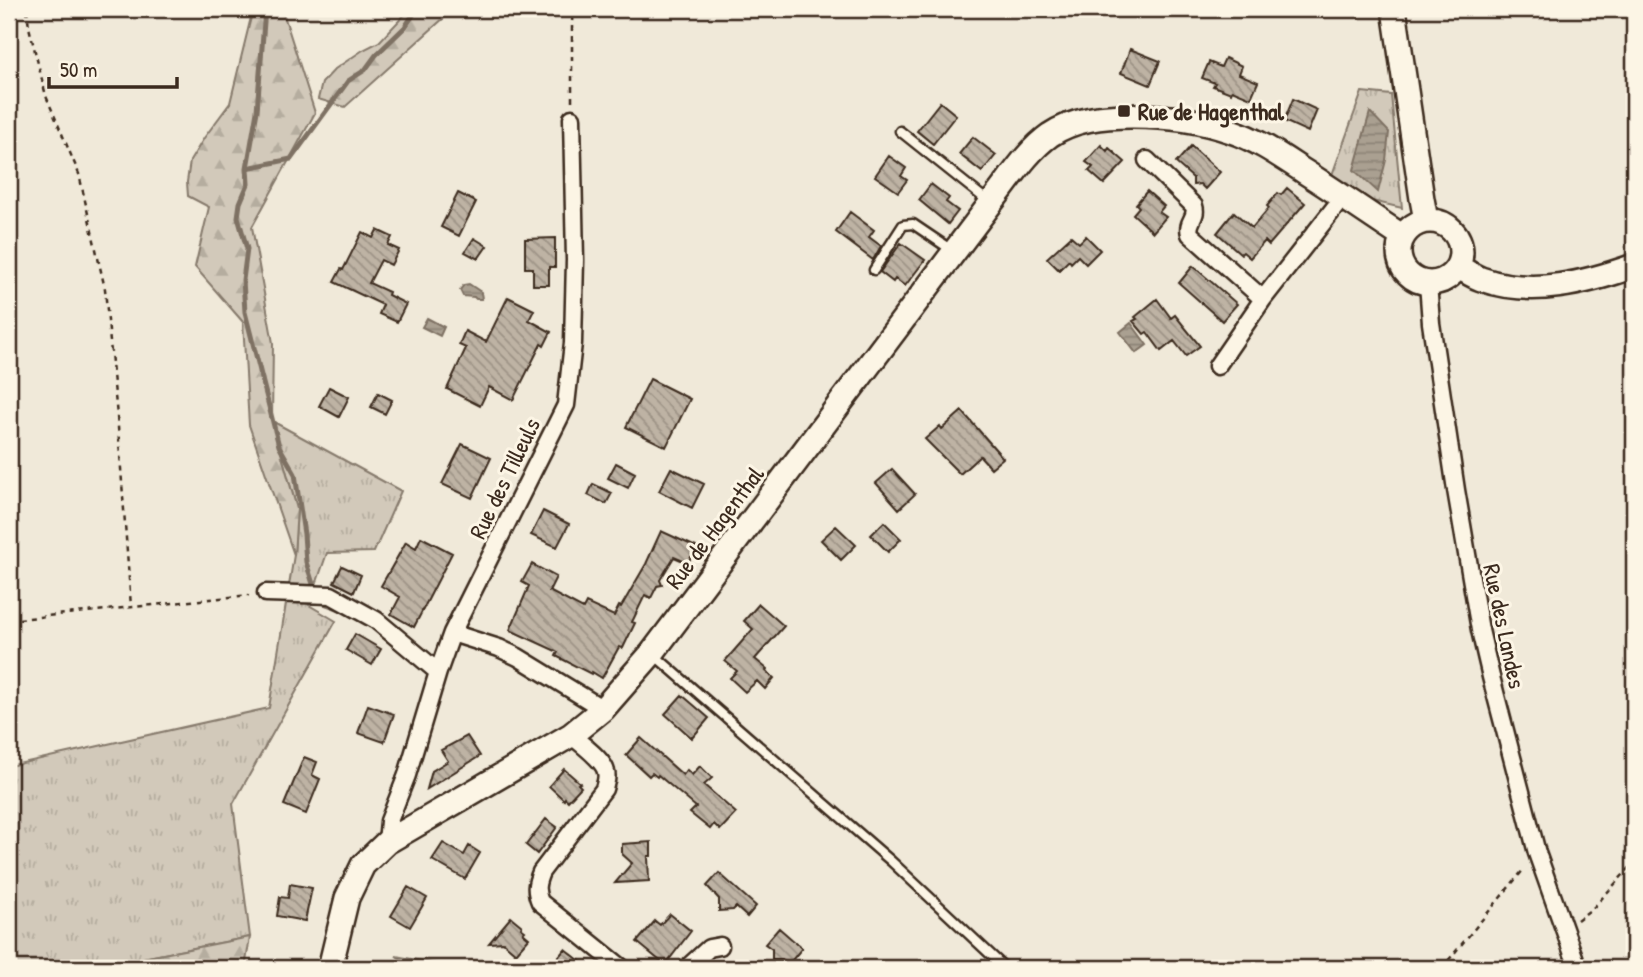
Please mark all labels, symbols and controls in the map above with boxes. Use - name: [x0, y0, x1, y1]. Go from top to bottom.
- scale bar: [49, 46, 177, 90]
- text: 50 m: [60, 55, 97, 84]
- place label: Rue de Hagenthal: [1138, 95, 1284, 128]
- marker: Rue de Hagenthal: [1116, 103, 1132, 119]
- street label: Rue des Tilleuls: [461, 412, 547, 544]
- street label: Rue de Hagenthal: [657, 459, 771, 595]
- street label: Rue des Landes: [1476, 561, 1534, 691]

